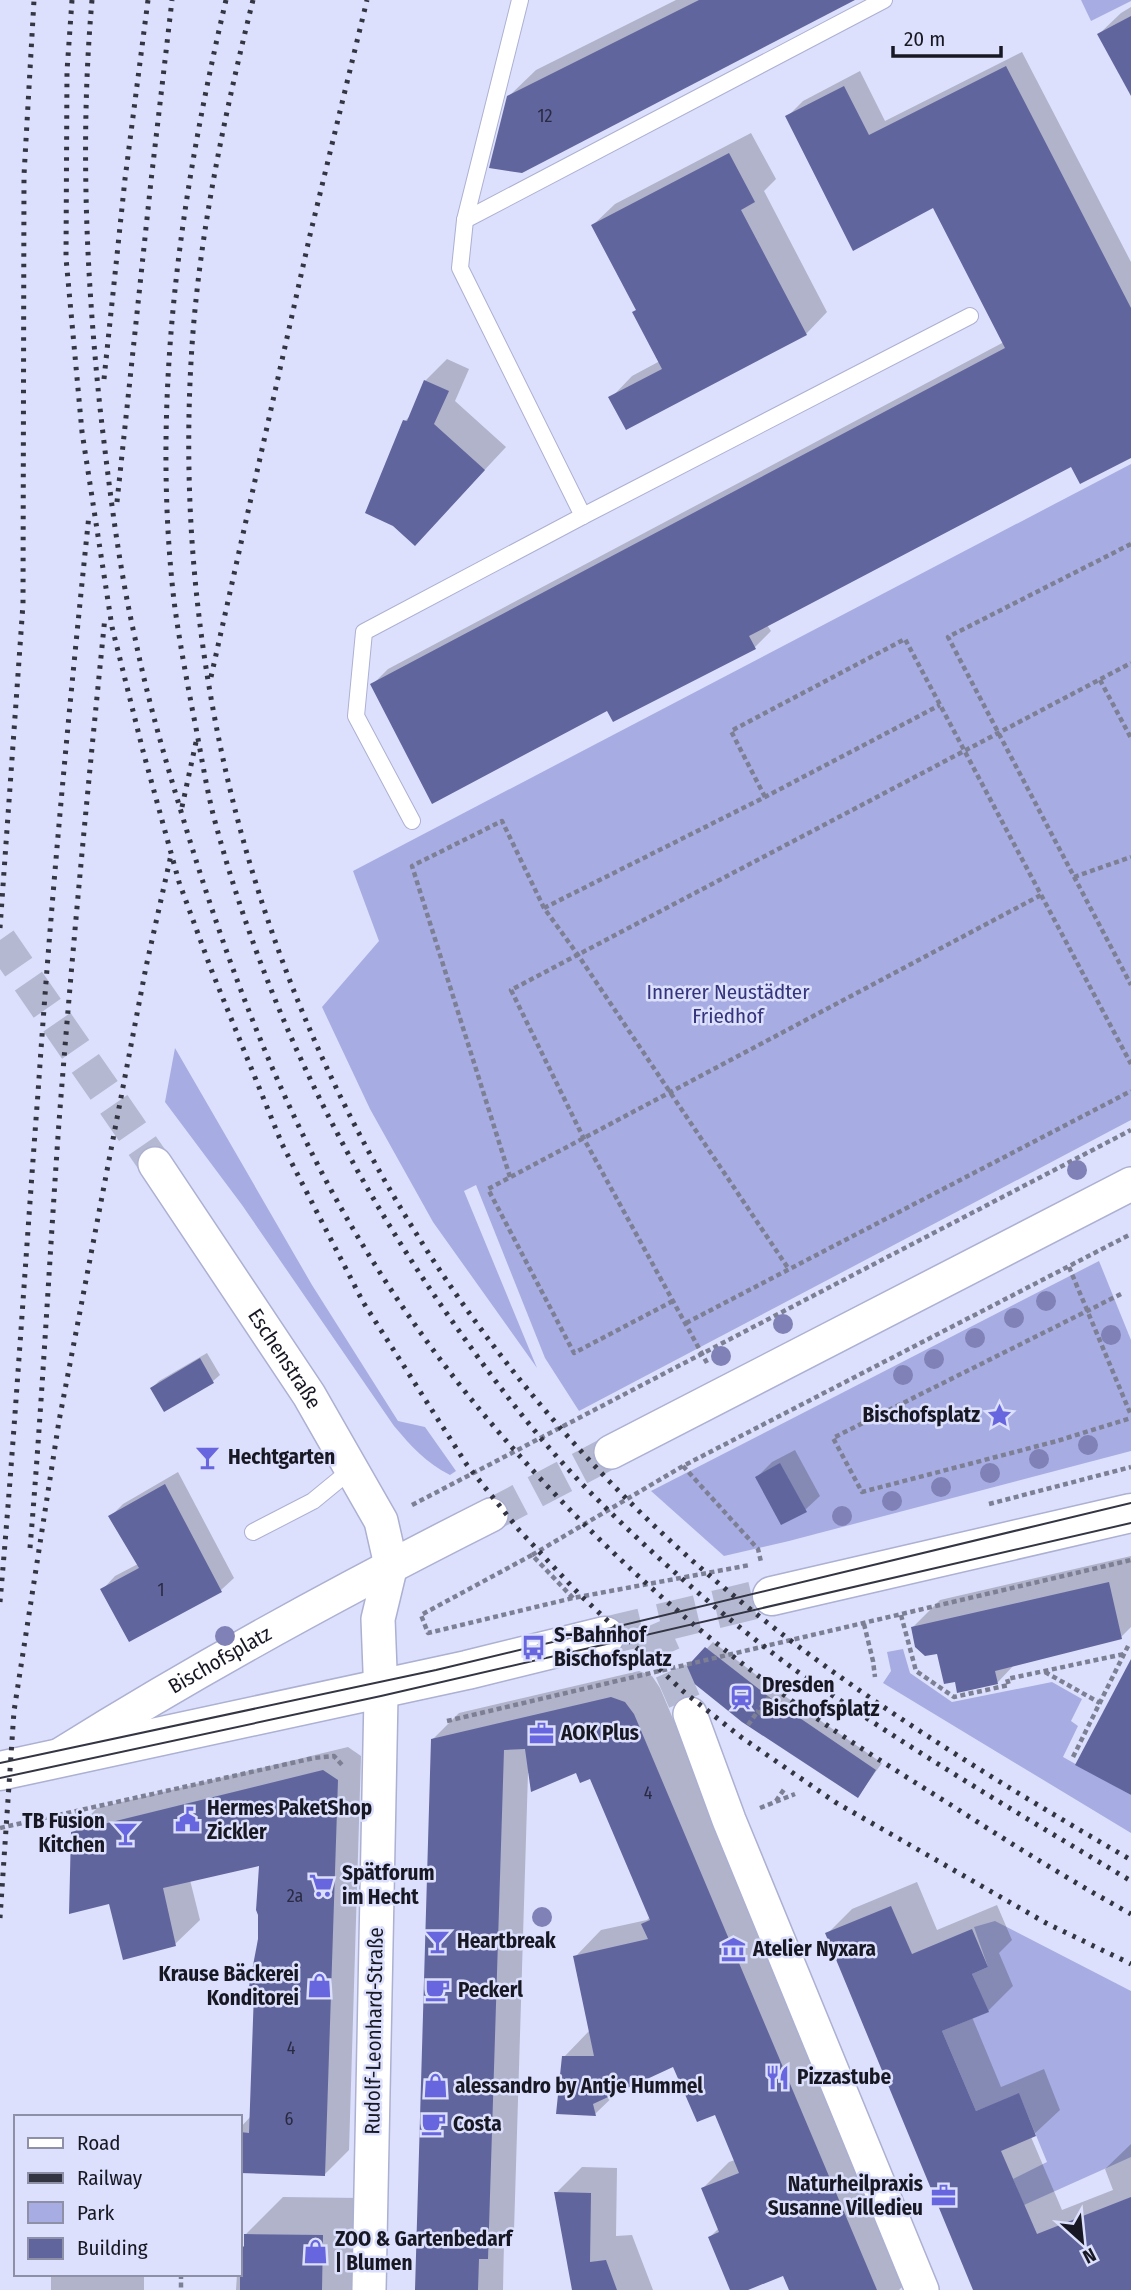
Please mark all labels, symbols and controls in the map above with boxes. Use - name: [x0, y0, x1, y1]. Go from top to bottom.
- scale bar: [893, 14, 1002, 58]
- text: 20 m: [904, 26, 945, 52]
- house number: 12: [538, 105, 553, 127]
- park label: Innerer Neustädter Friedhof: [647, 979, 810, 1029]
- street label: Eschenstraße: [242, 1304, 327, 1413]
- place icon: Bischofsplatz: [986, 1401, 1014, 1429]
- place label: Bischofsplatz: [863, 1402, 980, 1428]
- bar icon: Hechtgarten: [194, 1443, 222, 1471]
- place label: Hechtgarten: [228, 1444, 335, 1470]
- house number: 1: [157, 1579, 165, 1601]
- street label: Bischofsplatz: [164, 1620, 276, 1700]
- place label: S-Bahnhof Bischofsplatz: [554, 1622, 672, 1672]
- bus stop icon: S-Bahnhof Bischofsplatz: [520, 1633, 548, 1661]
- place label: Dresden Bischofsplatz: [762, 1672, 880, 1722]
- station icon: Dresden Bischofsplatz: [728, 1683, 756, 1711]
- office icon: AOK Plus: [527, 1719, 555, 1747]
- place label: AOK Plus: [560, 1720, 639, 1746]
- house number: 4: [644, 1782, 653, 1804]
- place label: Hermes PaketShop Zickler: [207, 1795, 372, 1845]
- public building icon: Hermes PaketShop Zickler: [173, 1806, 201, 1834]
- place label: TB Fusion Kitchen: [22, 1808, 105, 1858]
- bar icon: TB Fusion Kitchen: [111, 1819, 139, 1847]
- place label: Spätforum im Hecht: [342, 1860, 434, 1910]
- supermarket icon: Spätforum im Hecht: [308, 1871, 336, 1899]
- house number: 2a: [287, 1885, 303, 1907]
- street label: Rudolf-Leonhard-Straße: [359, 1927, 389, 2135]
- bar icon: Heartbreak: [423, 1927, 451, 1955]
- place label: Heartbreak: [457, 1928, 556, 1954]
- museum icon: Atelier Nyxara: [719, 1935, 747, 1963]
- place label: Atelier Nyxara: [752, 1936, 876, 1962]
- place label: Krause Bäckerei Konditorei: [159, 1961, 299, 2011]
- shop icon: Krause Bäckerei Konditorei: [305, 1972, 333, 2000]
- cafe icon: Peckerl: [424, 1976, 452, 2004]
- place label: Peckerl: [458, 1977, 523, 2003]
- house number: 4: [287, 2037, 296, 2059]
- restaurant icon: Pizzastube: [763, 2063, 791, 2091]
- place label: Pizzastube: [797, 2064, 891, 2090]
- shop icon: alessandro by Antje Hummel: [421, 2072, 449, 2100]
- place label: alessandro by Antje Hummel: [455, 2073, 703, 2099]
- house number: 6: [285, 2108, 294, 2130]
- cafe icon: Costa: [419, 2110, 447, 2138]
- place label: Costa: [453, 2111, 502, 2137]
- legend: [14, 2115, 242, 2276]
- text: Road: [77, 2130, 121, 2156]
- text: Railway: [77, 2165, 143, 2191]
- place label: Naturheilpraxis Susanne Villedieu: [768, 2171, 923, 2221]
- office icon: Naturheilpraxis Susanne Villedieu: [929, 2182, 957, 2210]
- text: Park: [77, 2200, 115, 2226]
- north arrow: [1047, 2206, 1117, 2276]
- place label: ZOO & Gartenbedarf | Blumen: [335, 2226, 514, 2276]
- text: Building: [77, 2235, 148, 2261]
- shop icon: ZOO & Gartenbedarf | Blumen: [301, 2237, 329, 2265]
- text: N: [1079, 2243, 1100, 2269]

